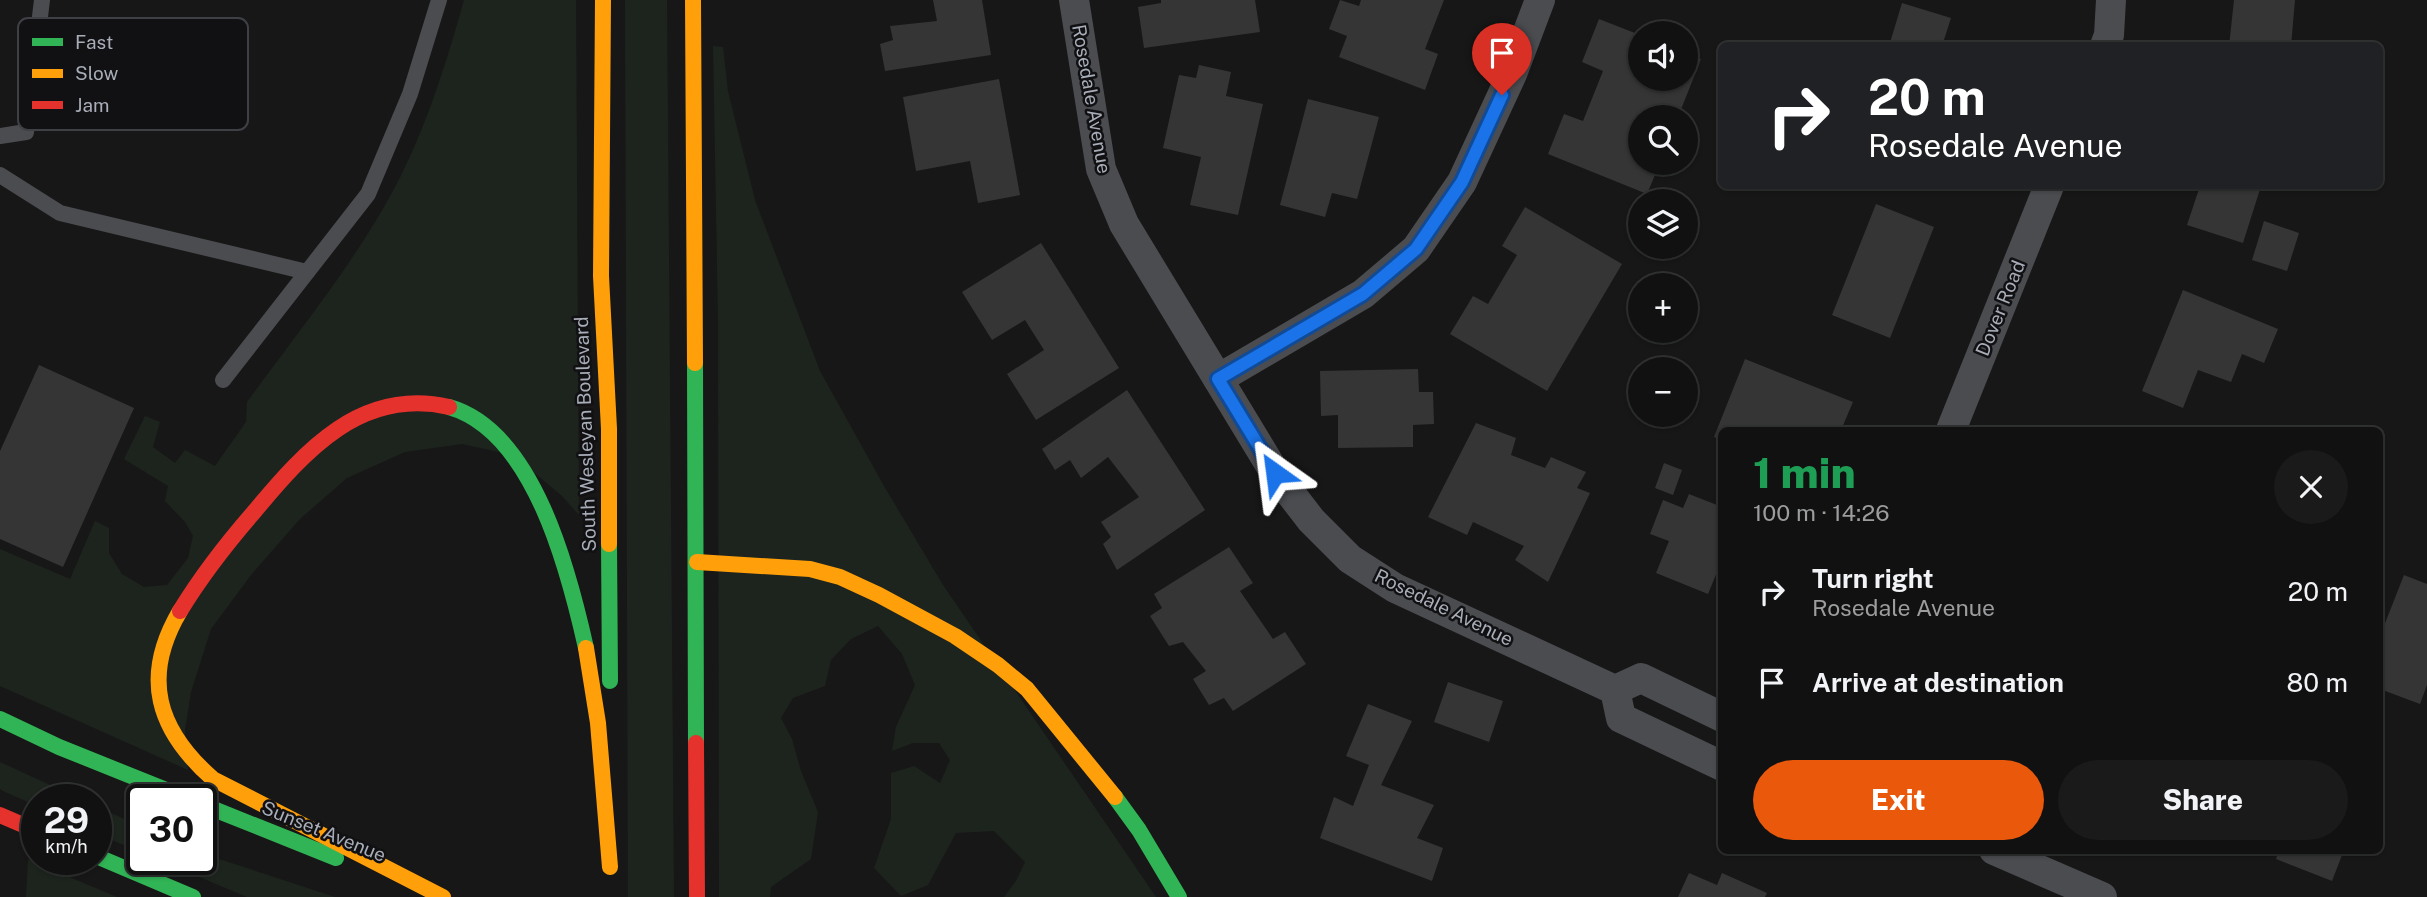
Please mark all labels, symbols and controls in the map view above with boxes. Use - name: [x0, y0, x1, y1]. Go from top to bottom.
- legend: [18, 18, 248, 130]
- map controls: [1628, 21, 1698, 427]
- button: sound: [1628, 21, 1698, 91]
- street label: Rosedale Avenue: [1068, 23, 1116, 175]
- pin: [1472, 23, 1532, 95]
- text: Fast: [75, 31, 113, 53]
- icon: arrive: [1483, 34, 1521, 72]
- text: Slow: [75, 62, 119, 84]
- text: 20 m: [1868, 68, 1986, 126]
- icon: right: [1753, 70, 1844, 161]
- text: Jam: [75, 94, 109, 116]
- button: search: [1628, 105, 1698, 175]
- text: Rosedale Avenue: [1868, 127, 2123, 164]
- button: layers: [1628, 189, 1698, 259]
- street label: Dover Road: [1971, 257, 2029, 359]
- button: +: [1628, 273, 1698, 343]
- street label: South Wesleyan Boulevard: [570, 316, 600, 552]
- button: −: [1628, 357, 1698, 427]
- position arrow: [1238, 436, 1312, 510]
- text: 1 min: [1753, 448, 1856, 497]
- button: close: [2274, 450, 2348, 524]
- text: 100 m · 14:26: [1753, 499, 1890, 526]
- text: Turn right: [1812, 563, 1934, 594]
- street label: Rosedale Avenue: [1371, 564, 1517, 650]
- icon: right: [1753, 573, 1791, 611]
- text: 20 m: [2288, 576, 2348, 607]
- text: Rosedale Avenue: [1812, 594, 1995, 621]
- icon: arrive: [1753, 664, 1791, 702]
- text: Arrive at destination: [1812, 667, 2064, 698]
- text: 80 m: [2287, 667, 2348, 698]
- button: Exit: [1753, 760, 2044, 840]
- button: Share: [2058, 760, 2348, 840]
- speed limit sign: 30: [126, 784, 217, 875]
- street label: Sunset Avenue: [259, 796, 389, 866]
- text: 29: [44, 800, 89, 841]
- text: km/h: [45, 836, 88, 857]

